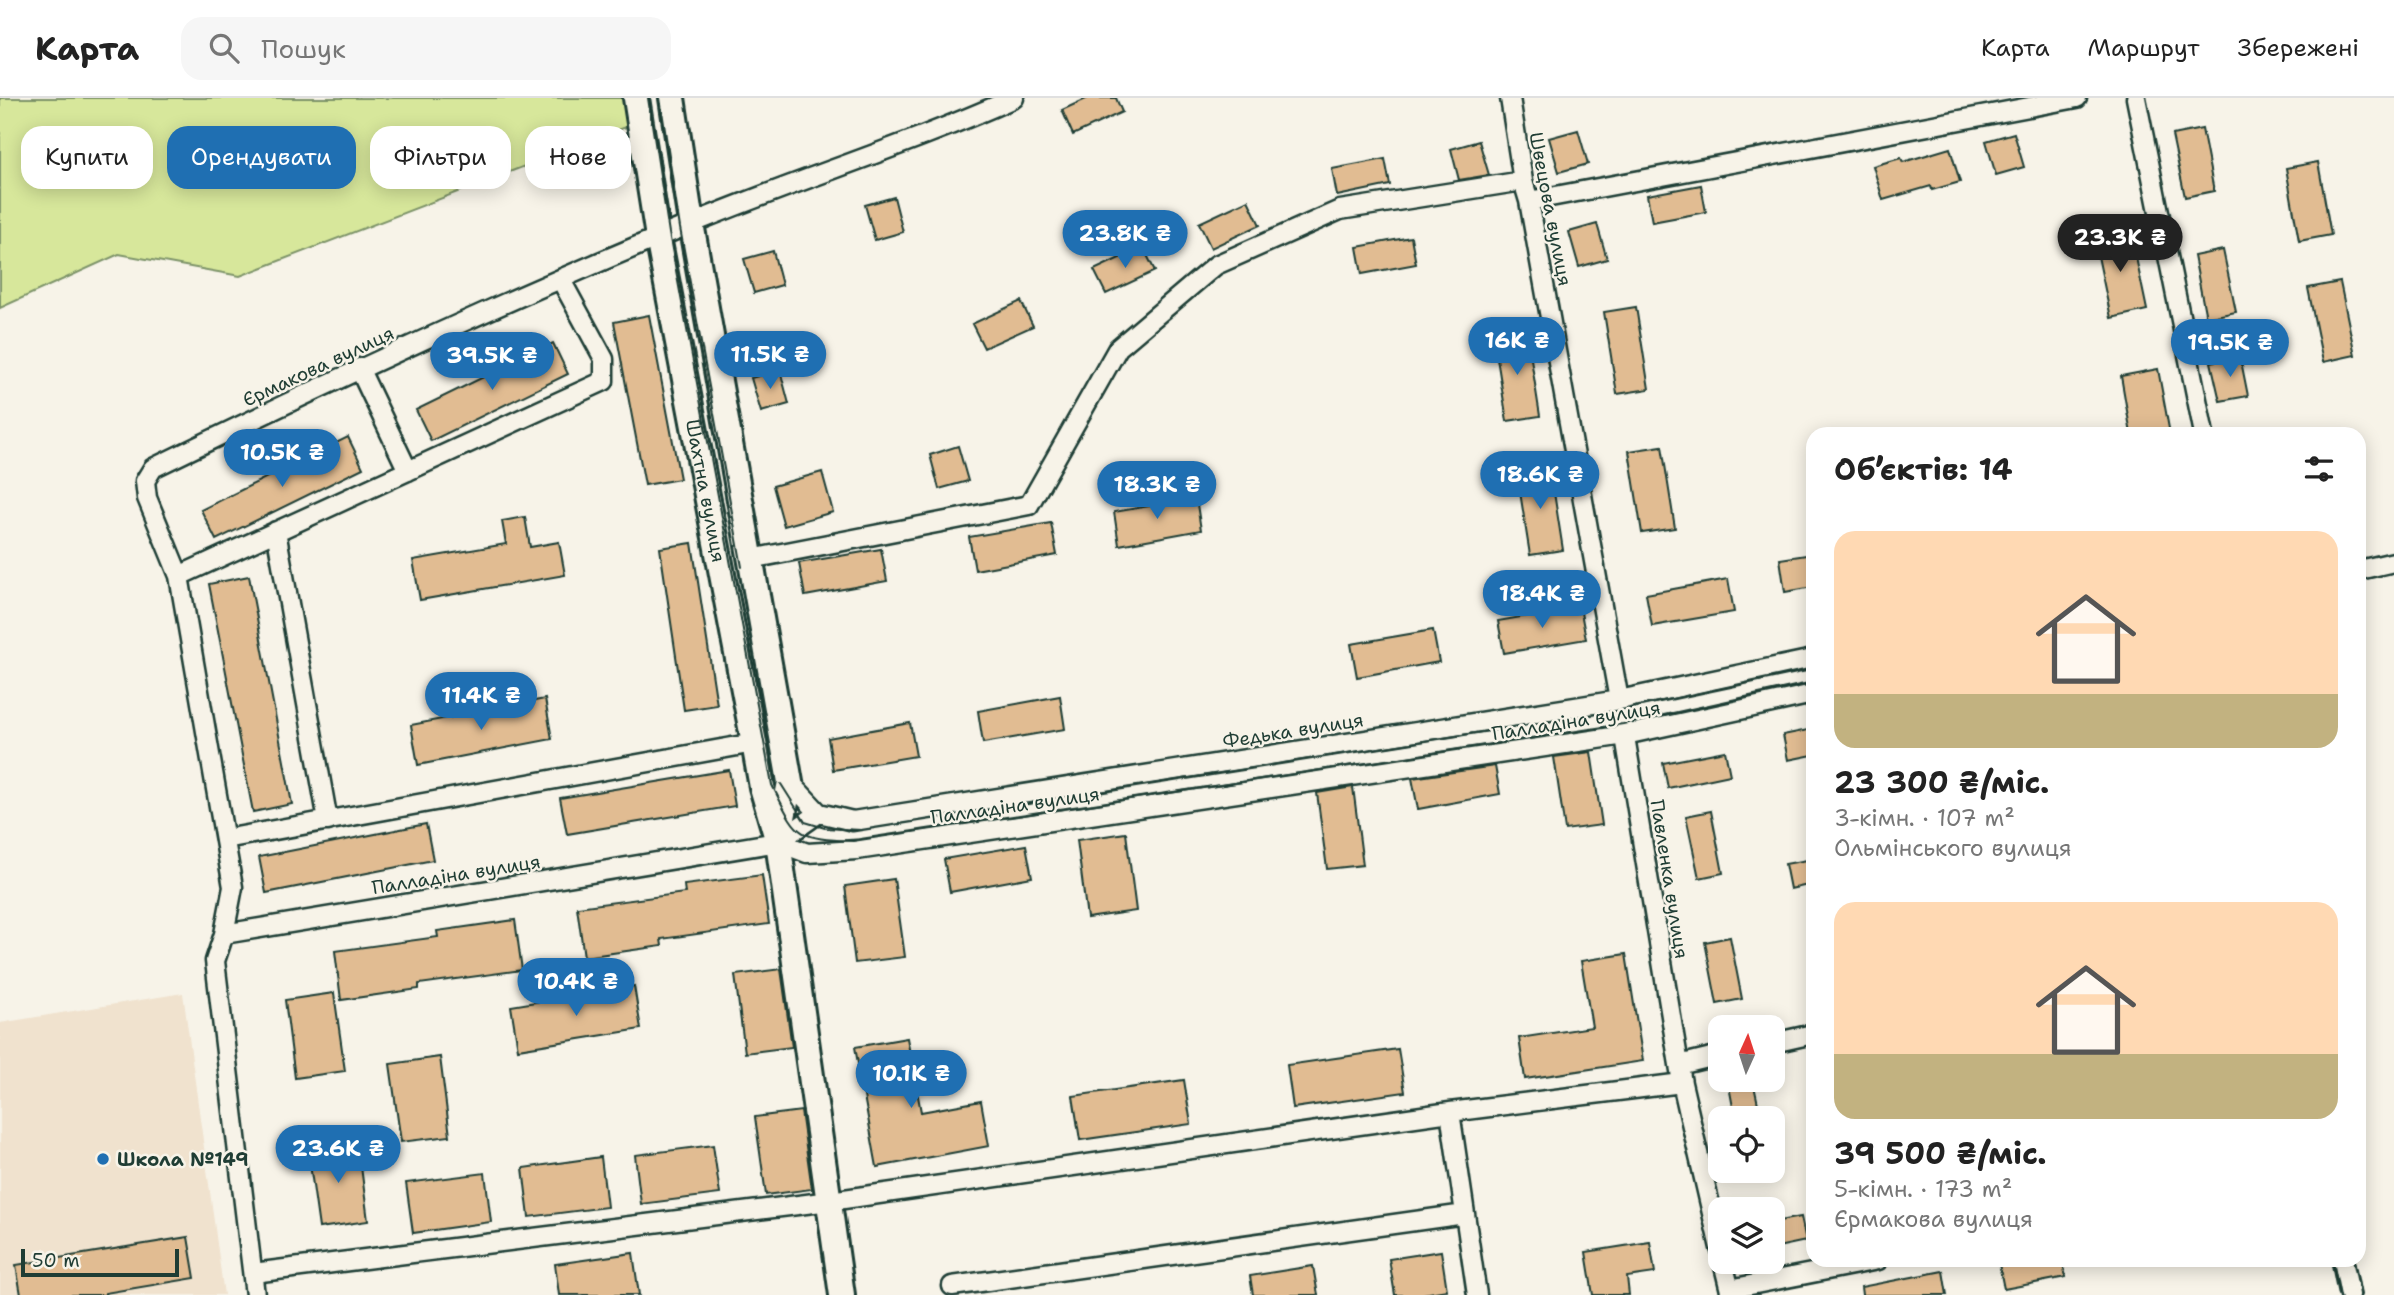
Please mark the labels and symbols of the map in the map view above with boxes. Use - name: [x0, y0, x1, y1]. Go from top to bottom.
- street label: Швецова вулиця: [1523, 130, 1578, 288]
- pin: 23.8K ₴: [1060, 211, 1190, 270]
- pin: 23.3K ₴: [2055, 214, 2185, 274]
- pin: 16K ₴: [1468, 317, 1566, 377]
- street label: Єрмакова вулиця: [238, 320, 398, 412]
- pin: 19.5K ₴: [2165, 320, 2295, 379]
- pin: 11.5K ₴: [705, 331, 835, 391]
- pin: 39.5K ₴: [427, 332, 557, 392]
- street label: Шахтна вулиця: [680, 417, 731, 565]
- pin: 10.5K ₴: [217, 430, 347, 489]
- pin: 18.6K ₴: [1475, 452, 1605, 511]
- pin: 18.3K ₴: [1092, 462, 1222, 521]
- pin: 18.4K ₴: [1477, 570, 1607, 630]
- pin: 11.4K ₴: [416, 672, 546, 732]
- street label: Палладіна вулиця: [1490, 695, 1662, 746]
- street label: Федька вулиця: [1221, 707, 1365, 754]
- street label: Палладіна вулиця: [929, 781, 1101, 830]
- street label: Павленка вулиця: [1645, 798, 1694, 960]
- street label: Палладіна вулиця: [370, 849, 542, 900]
- pin: 10.4K ₴: [511, 958, 641, 1018]
- north arrow: [1708, 1015, 1785, 1092]
- pin: 10.1K ₴: [846, 1051, 976, 1110]
- pin: 23.6K ₴: [273, 1126, 403, 1185]
- place label: Школа №149: [117, 1147, 249, 1172]
- marker: Школа №149: [95, 1151, 111, 1167]
- scale bar: [21, 1246, 178, 1278]

